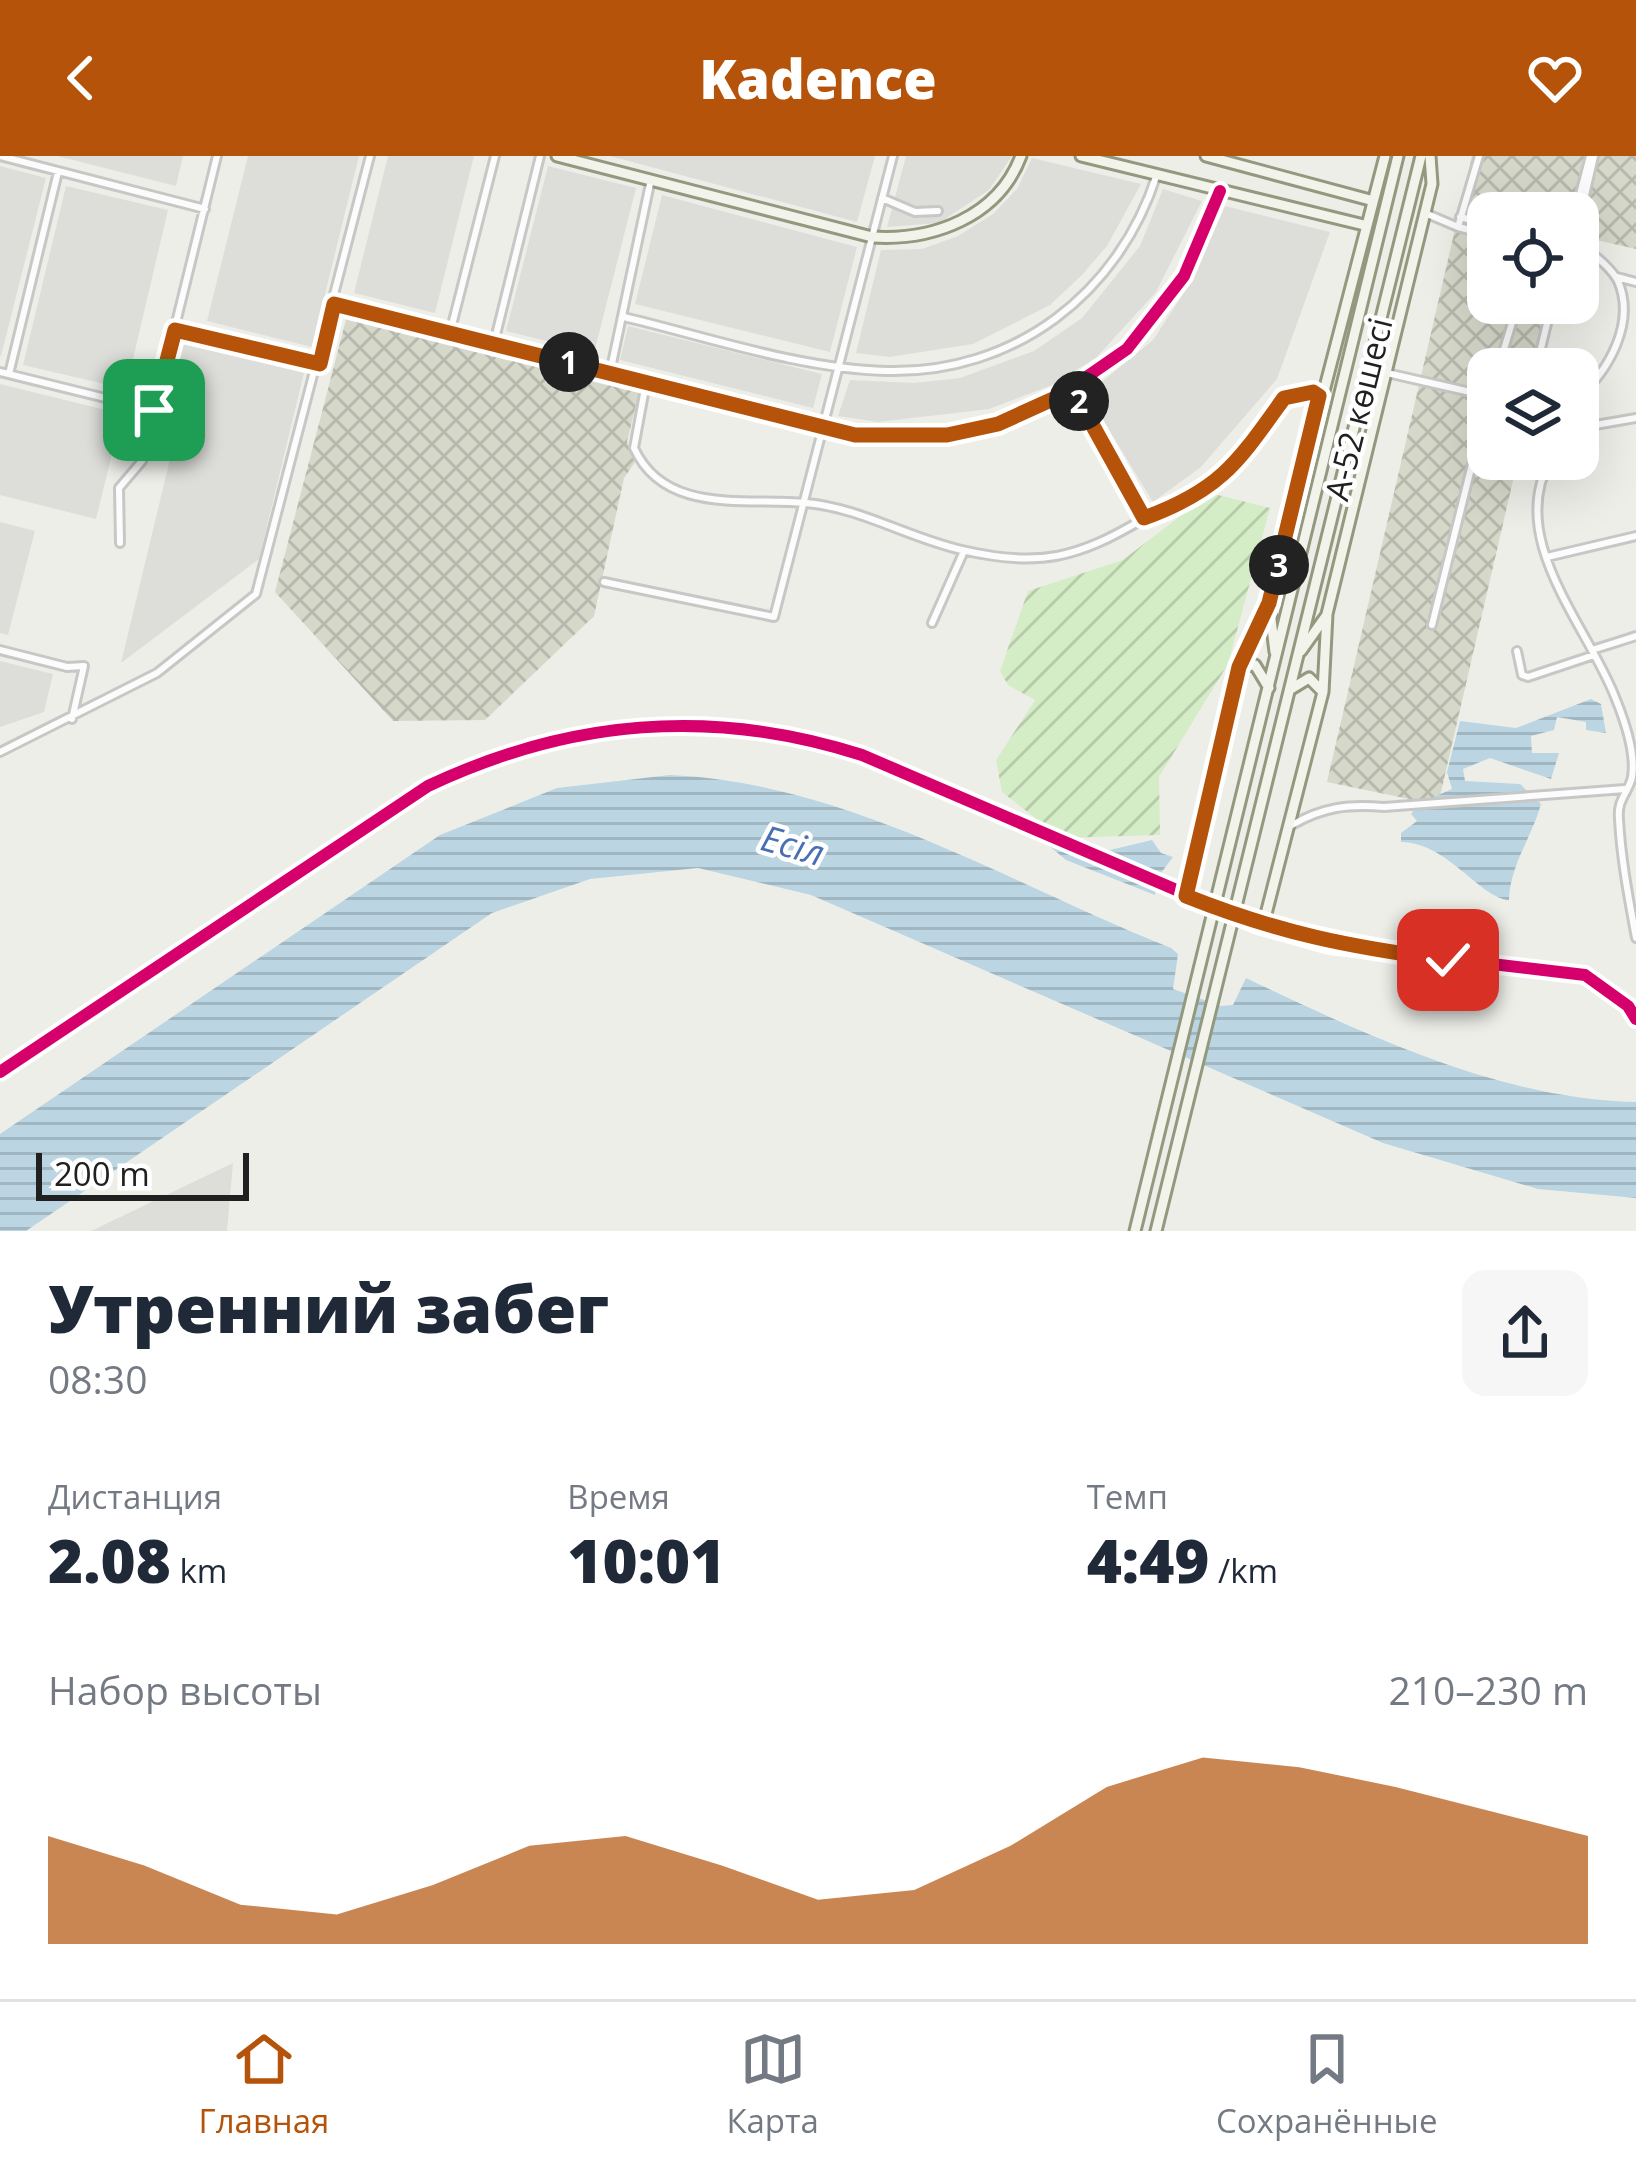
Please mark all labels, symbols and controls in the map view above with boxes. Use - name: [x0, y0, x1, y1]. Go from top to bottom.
- text: Kadence: [699, 41, 937, 115]
- icon: back: [48, 45, 114, 111]
- icon: heart: [1522, 45, 1588, 111]
- map controls: [1467, 192, 1599, 480]
- button: locate: [1467, 192, 1599, 324]
- street label: А-52 көшесі: [1314, 313, 1402, 505]
- pin: 1: [539, 332, 599, 392]
- text: 1: [560, 339, 578, 384]
- button: layers: [1467, 348, 1599, 480]
- pin: [103, 359, 205, 461]
- pin: 2: [1049, 371, 1109, 431]
- icon: arrive: [121, 377, 187, 443]
- text: 2: [1070, 378, 1088, 423]
- pin: 3: [1249, 535, 1309, 595]
- text: 3: [1270, 542, 1288, 587]
- water label: Есіл: [756, 813, 830, 877]
- pin: [1397, 909, 1499, 1011]
- icon: check: [1415, 927, 1481, 993]
- scale bar: [36, 1147, 249, 1200]
- text: 200 m: [54, 1151, 150, 1196]
- text: Утренний забег: [48, 1262, 609, 1352]
- button: share: [1462, 1270, 1588, 1396]
- text: 08:30: [48, 1352, 147, 1405]
- text: Дистанция: [48, 1474, 222, 1519]
- text: Время: [567, 1474, 670, 1519]
- text: Темп: [1087, 1474, 1168, 1519]
- text: 2.08: [48, 1519, 171, 1601]
- text: 10:01: [567, 1519, 725, 1601]
- text: 4:49: [1087, 1519, 1209, 1601]
- text: km: [171, 1548, 227, 1593]
- text: /km: [1209, 1548, 1278, 1593]
- text: Набор высоты: [48, 1663, 322, 1716]
- text: 210–230 m: [1388, 1663, 1588, 1716]
- tab: Главная: [199, 2026, 329, 2143]
- tab: Карта: [726, 2026, 819, 2143]
- tab: Сохранённые: [1216, 2026, 1437, 2143]

